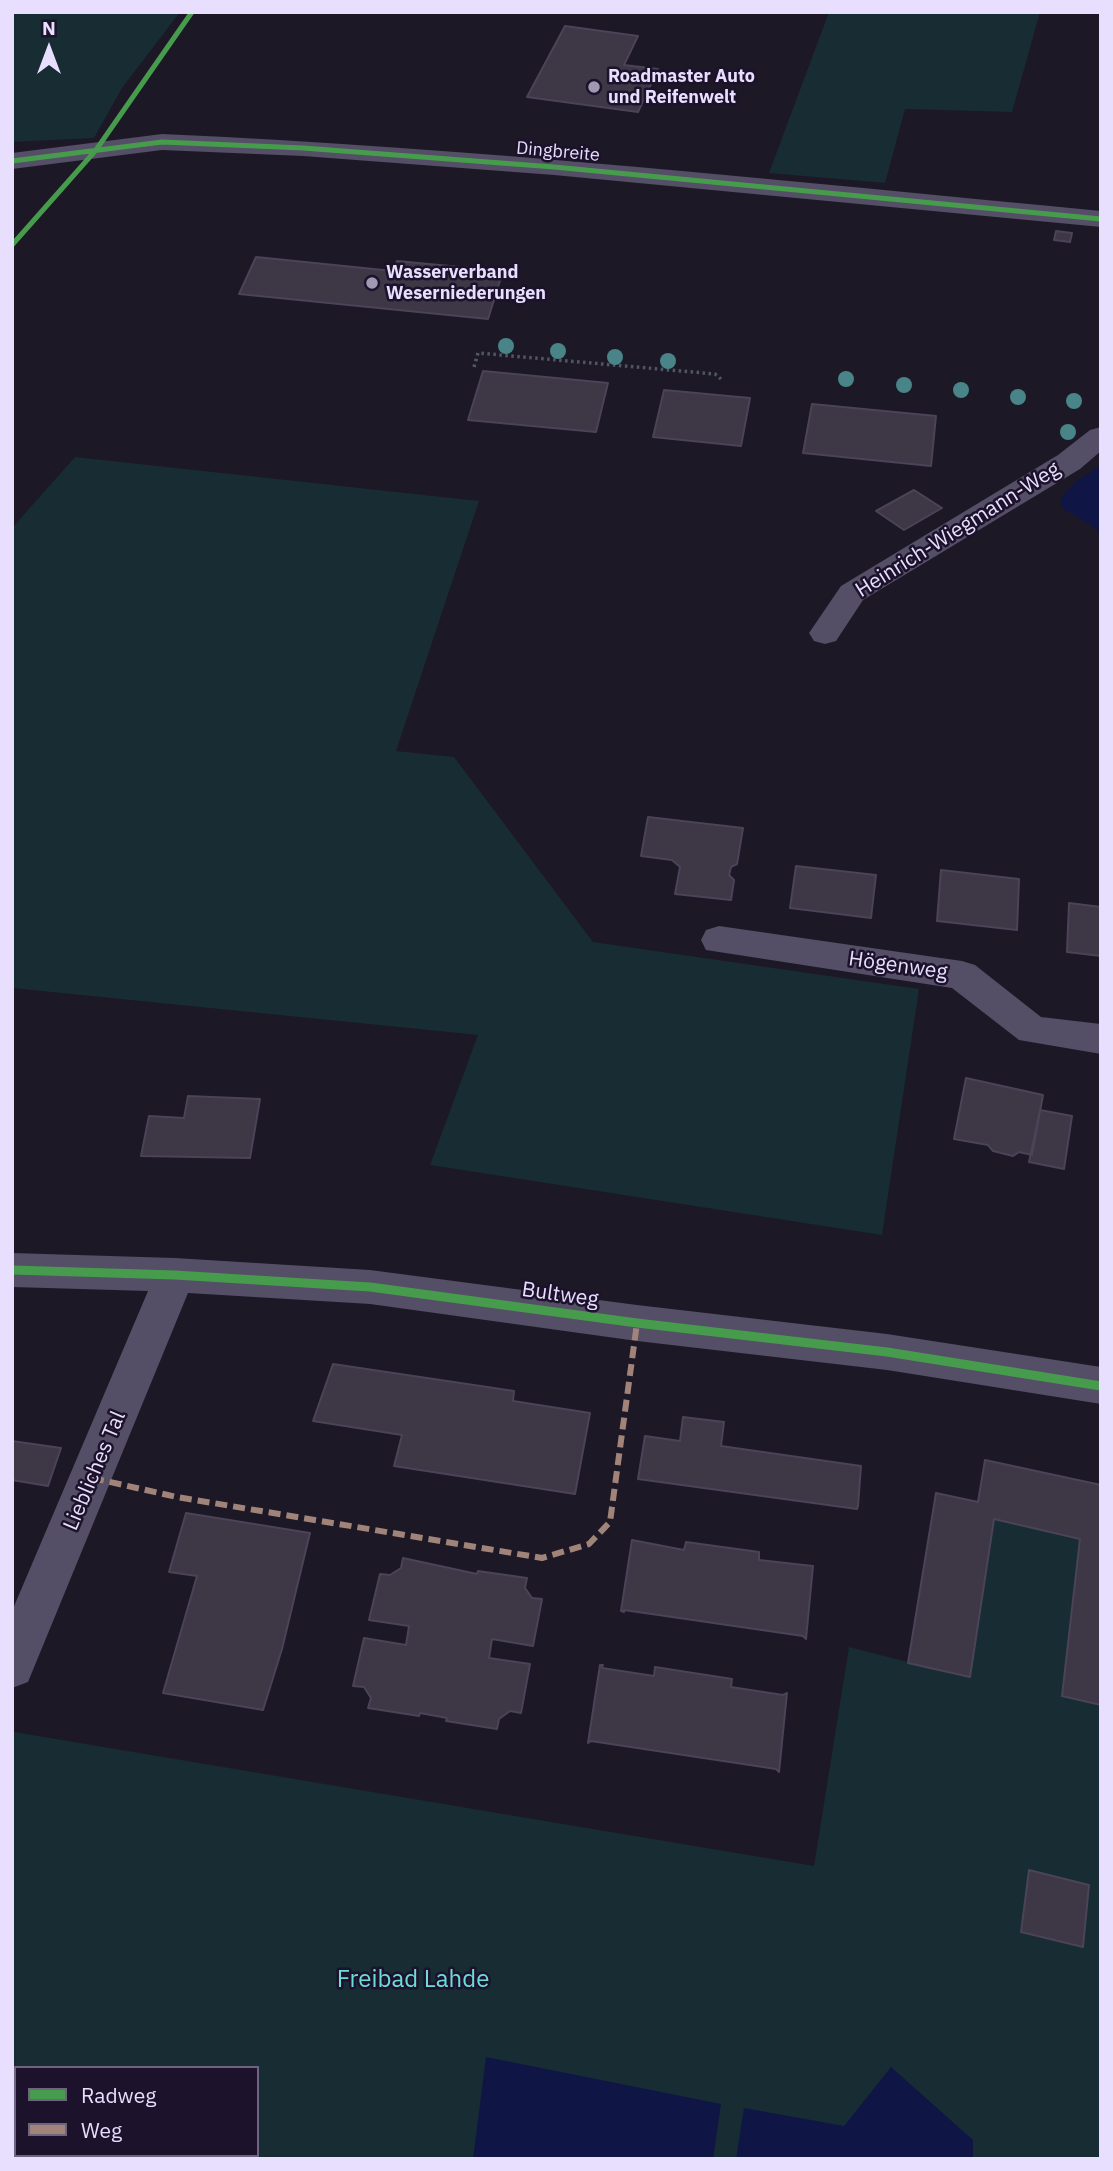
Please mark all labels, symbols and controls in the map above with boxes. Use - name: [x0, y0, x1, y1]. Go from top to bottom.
- north arrow: [14, 14, 84, 84]
- text: N: [42, 16, 56, 40]
- place label: Roadmaster Auto und Reifenwelt: [608, 66, 755, 108]
- marker: Roadmaster Auto und Reifenwelt: [586, 79, 602, 95]
- street label: Dingbreite: [515, 138, 601, 166]
- place label: Wasserverband Weserniederungen: [386, 262, 546, 304]
- marker: Wasserverband Weserniederungen: [364, 275, 380, 291]
- street label: Heinrich-Wiegmann-Weg: [851, 457, 1065, 603]
- street label: Högenweg: [847, 947, 949, 985]
- street label: Bultweg: [520, 1277, 600, 1313]
- street label: Liebliches Tal: [59, 1408, 131, 1534]
- park label: Freibad Lahde: [337, 1966, 489, 1994]
- legend: [14, 2066, 259, 2157]
- text: Radweg: [81, 2081, 156, 2109]
- text: Weg: [81, 2116, 122, 2144]

